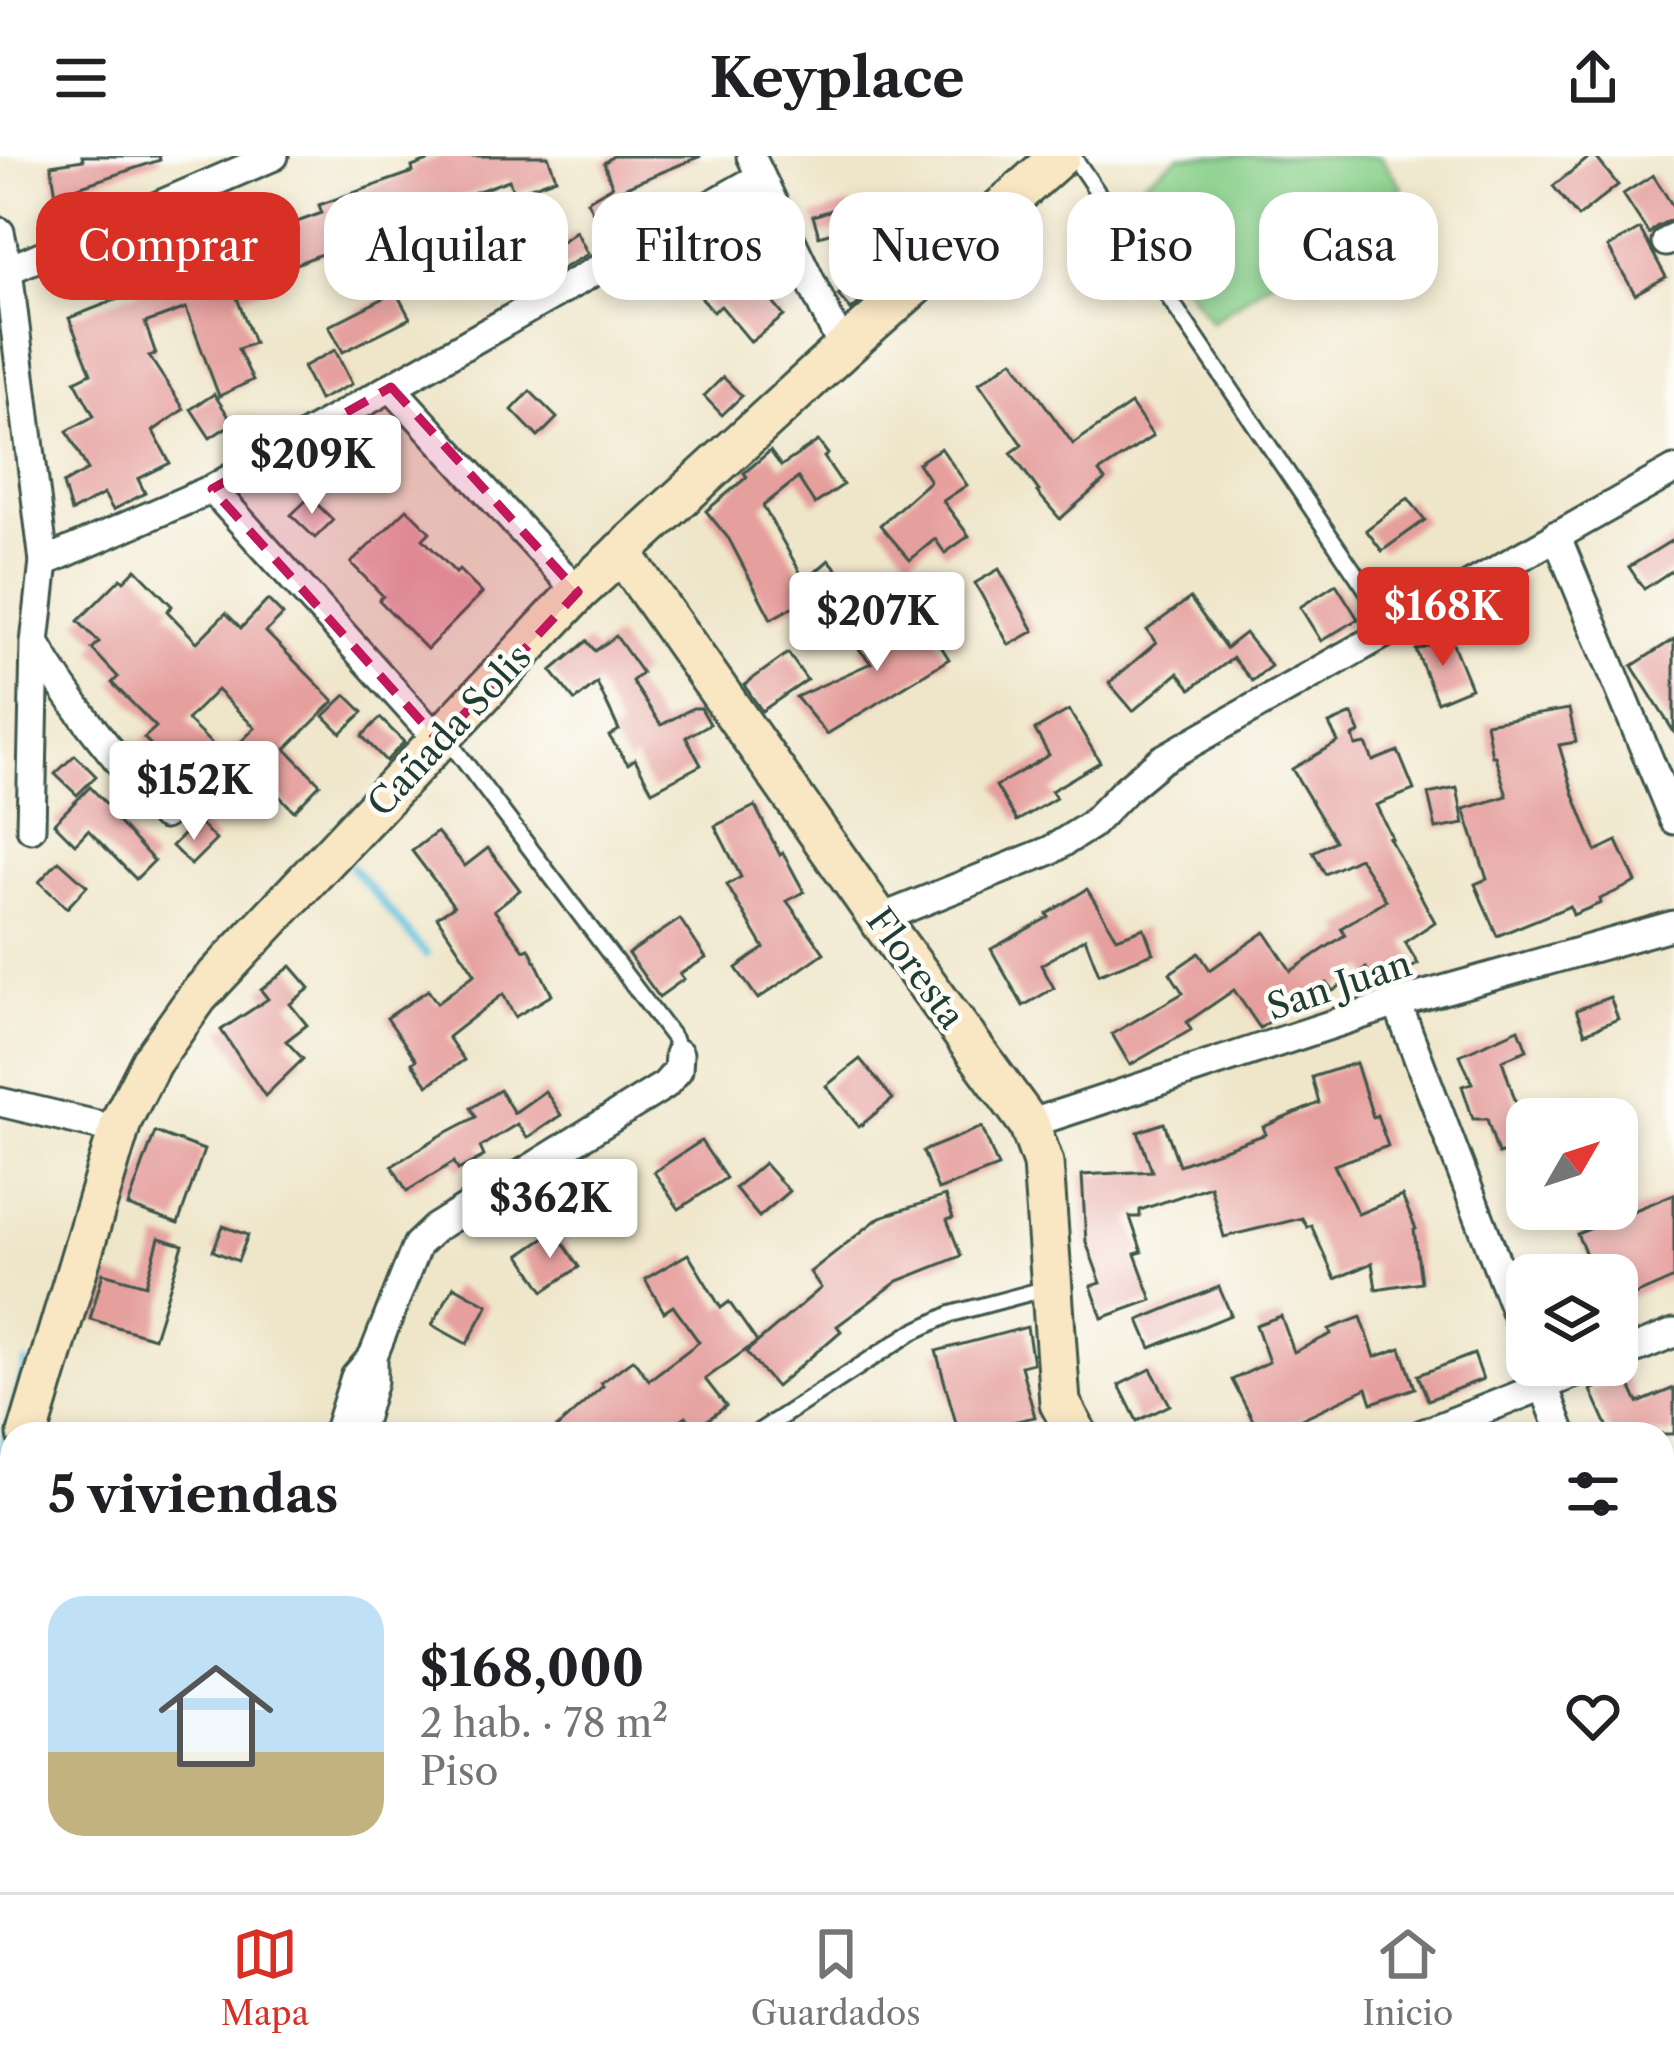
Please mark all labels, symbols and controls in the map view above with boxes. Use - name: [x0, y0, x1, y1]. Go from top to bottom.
- icon: menu: [48, 45, 114, 111]
- text: Keyplace: [710, 45, 964, 111]
- icon: share: [1560, 45, 1626, 111]
- chip: Comprar: [36, 192, 300, 300]
- chip: Alquilar: [324, 192, 568, 300]
- chip: Filtros: [592, 192, 805, 300]
- chip: Nuevo: [829, 192, 1043, 300]
- chip: Piso: [1067, 192, 1235, 300]
- chip: Casa: [1259, 192, 1438, 300]
- pin: $209K: [228, 415, 396, 517]
- text: $209K: [250, 430, 374, 478]
- pin: $168K: [1359, 567, 1527, 669]
- pin: $207K: [793, 572, 961, 674]
- text: $168K: [1384, 582, 1502, 630]
- text: $207K: [816, 587, 938, 635]
- street label: Cañada Solis: [358, 635, 540, 825]
- pin: $152K: [110, 741, 278, 843]
- text: $152K: [136, 756, 252, 804]
- street label: Floresta: [858, 899, 974, 1037]
- street label: San Juan: [1262, 941, 1416, 1029]
- north arrow: [1506, 1098, 1638, 1230]
- map controls: [1506, 1098, 1638, 1386]
- pin: $362K: [466, 1159, 634, 1261]
- text: $362K: [489, 1174, 611, 1222]
- button: layers: [1506, 1254, 1638, 1386]
- icon: filters: [1560, 1461, 1626, 1527]
- text: 5 viviendas: [48, 1463, 338, 1525]
- text: $168,000: [420, 1637, 644, 1699]
- icon: home: [144, 1644, 288, 1788]
- icon: heart: [1560, 1683, 1626, 1749]
- text: 2 hab. · 78 m²: [420, 1699, 668, 1747]
- text: Piso: [420, 1747, 499, 1795]
- tab: Mapa: [221, 1921, 309, 2034]
- tab: Guardados: [751, 1921, 921, 2034]
- tab: Inicio: [1362, 1921, 1453, 2034]

